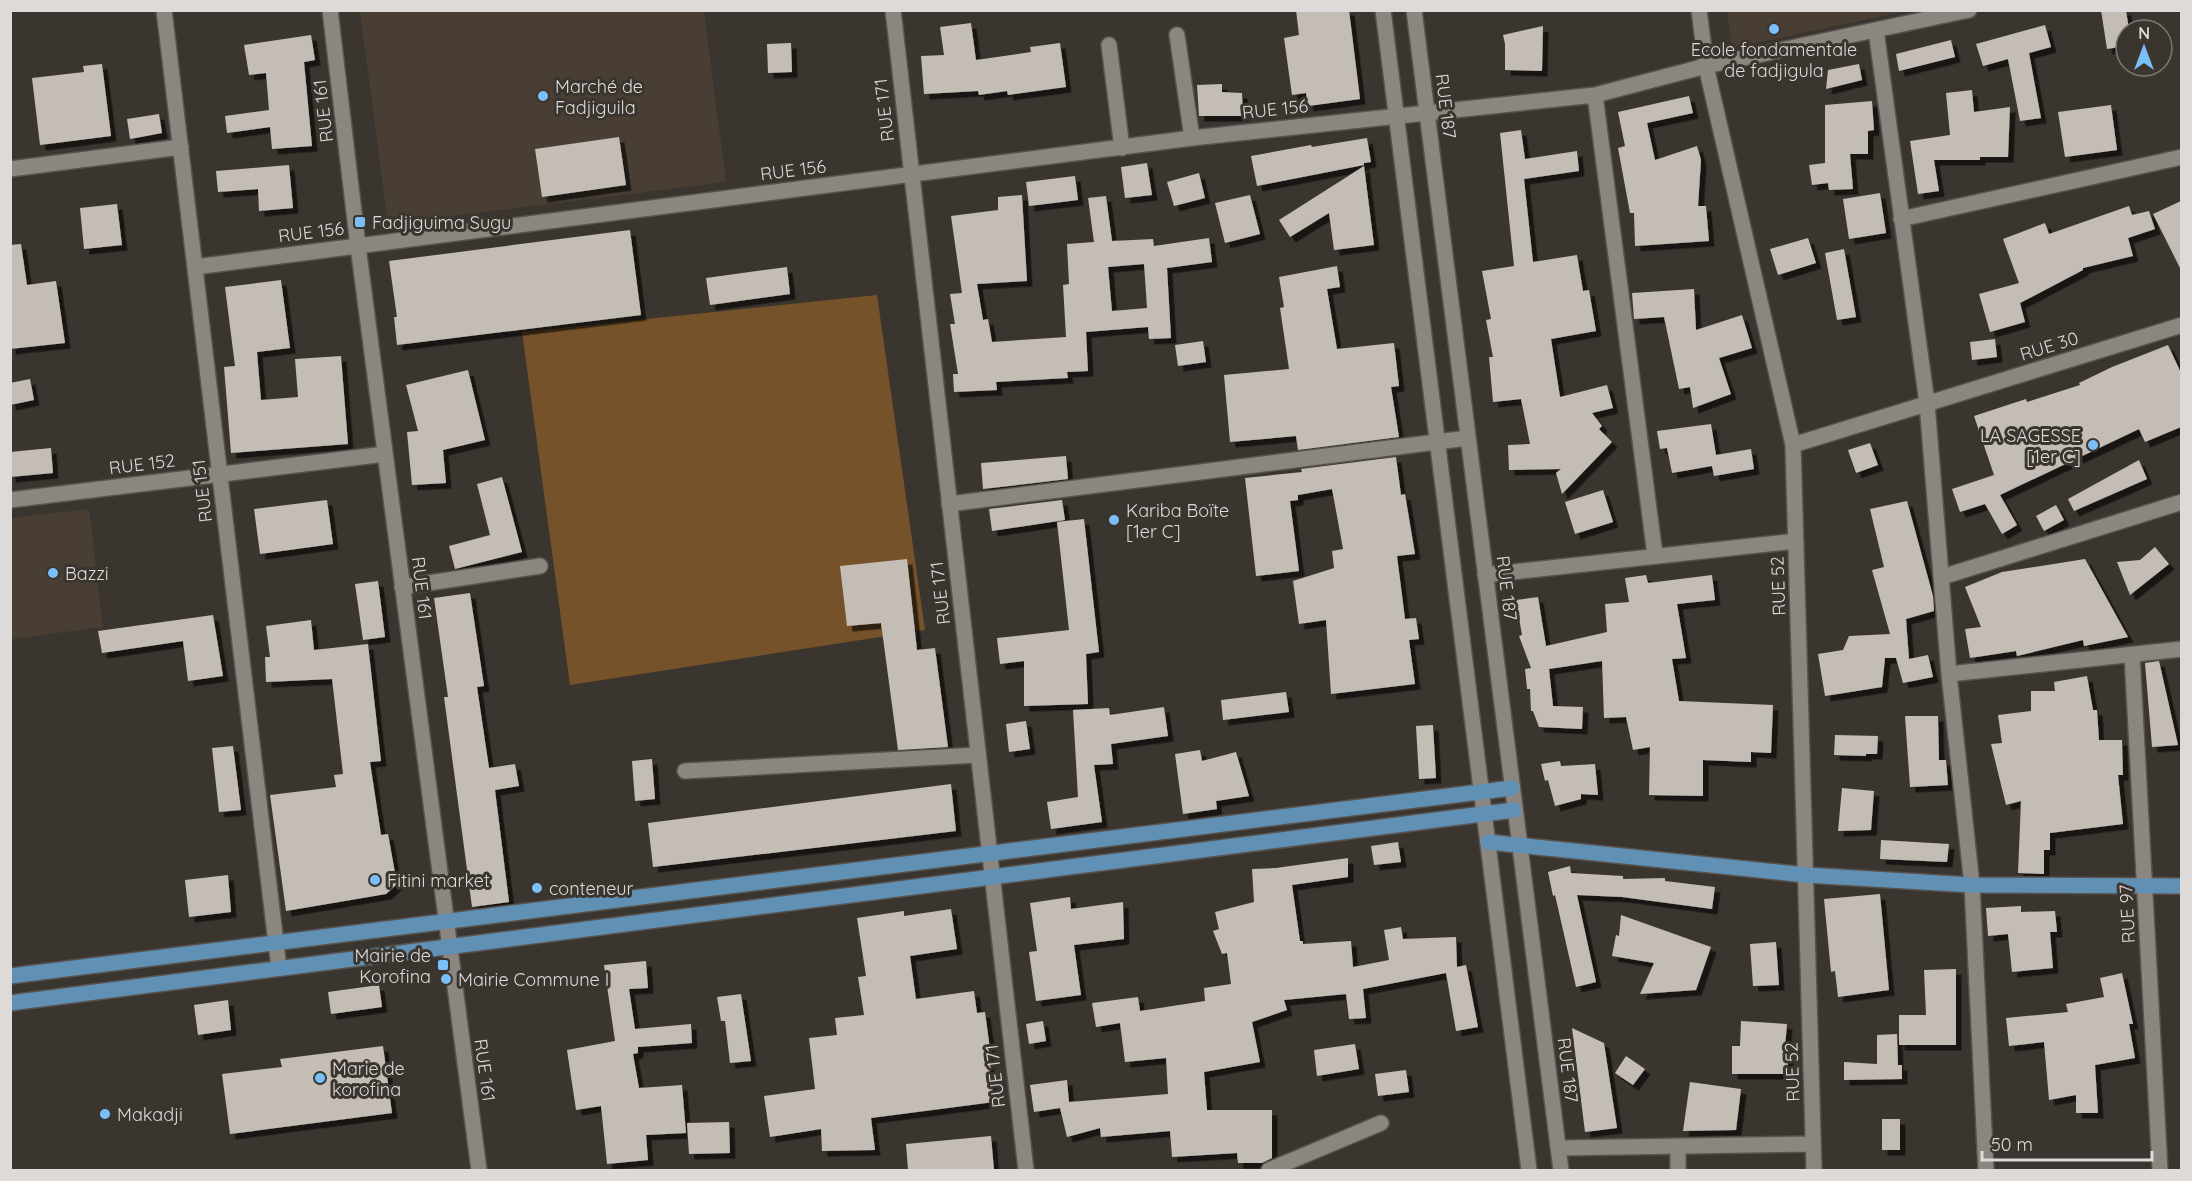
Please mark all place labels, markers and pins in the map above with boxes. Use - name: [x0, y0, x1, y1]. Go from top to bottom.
- marker: Ecole fondamentale de fadjigula: [1767, 22, 1781, 36]
- place label: Ecole fondamentale de fadjigula: [1691, 38, 1857, 82]
- place label: Marché de Fadjiguila: [555, 75, 643, 119]
- marker: Marché de Fadjiguila: [536, 89, 550, 103]
- place label: Fadjiguima Sugu: [372, 211, 511, 234]
- marker: Fadjiguima Sugu: [353, 215, 367, 229]
- place label: LA SAGESSE [1er C]: [1980, 424, 2081, 468]
- marker: LA SAGESSE [1er C]: [2086, 438, 2100, 452]
- place label: Kariba Boïte [1er C]: [1126, 499, 1229, 543]
- marker: Kariba Boïte [1er C]: [1107, 513, 1121, 527]
- place label: Bazzi: [65, 562, 109, 585]
- marker: Bazzi: [46, 566, 60, 580]
- place label: Fitini market: [387, 869, 490, 892]
- marker: Fitini market: [368, 873, 382, 887]
- place label: conteneur: [549, 877, 634, 900]
- marker: conteneur: [530, 881, 544, 895]
- place label: Mairie de Korofina: [354, 944, 431, 988]
- marker: Mairie de Korofina: [436, 958, 450, 972]
- place label: Mairie Commune I: [458, 968, 609, 991]
- marker: Mairie Commune I: [439, 972, 453, 986]
- place label: Marie de korofina: [332, 1057, 405, 1101]
- marker: Marie de korofina: [313, 1071, 327, 1085]
- place label: Makadji: [117, 1103, 183, 1126]
- marker: Makadji: [98, 1107, 112, 1121]

